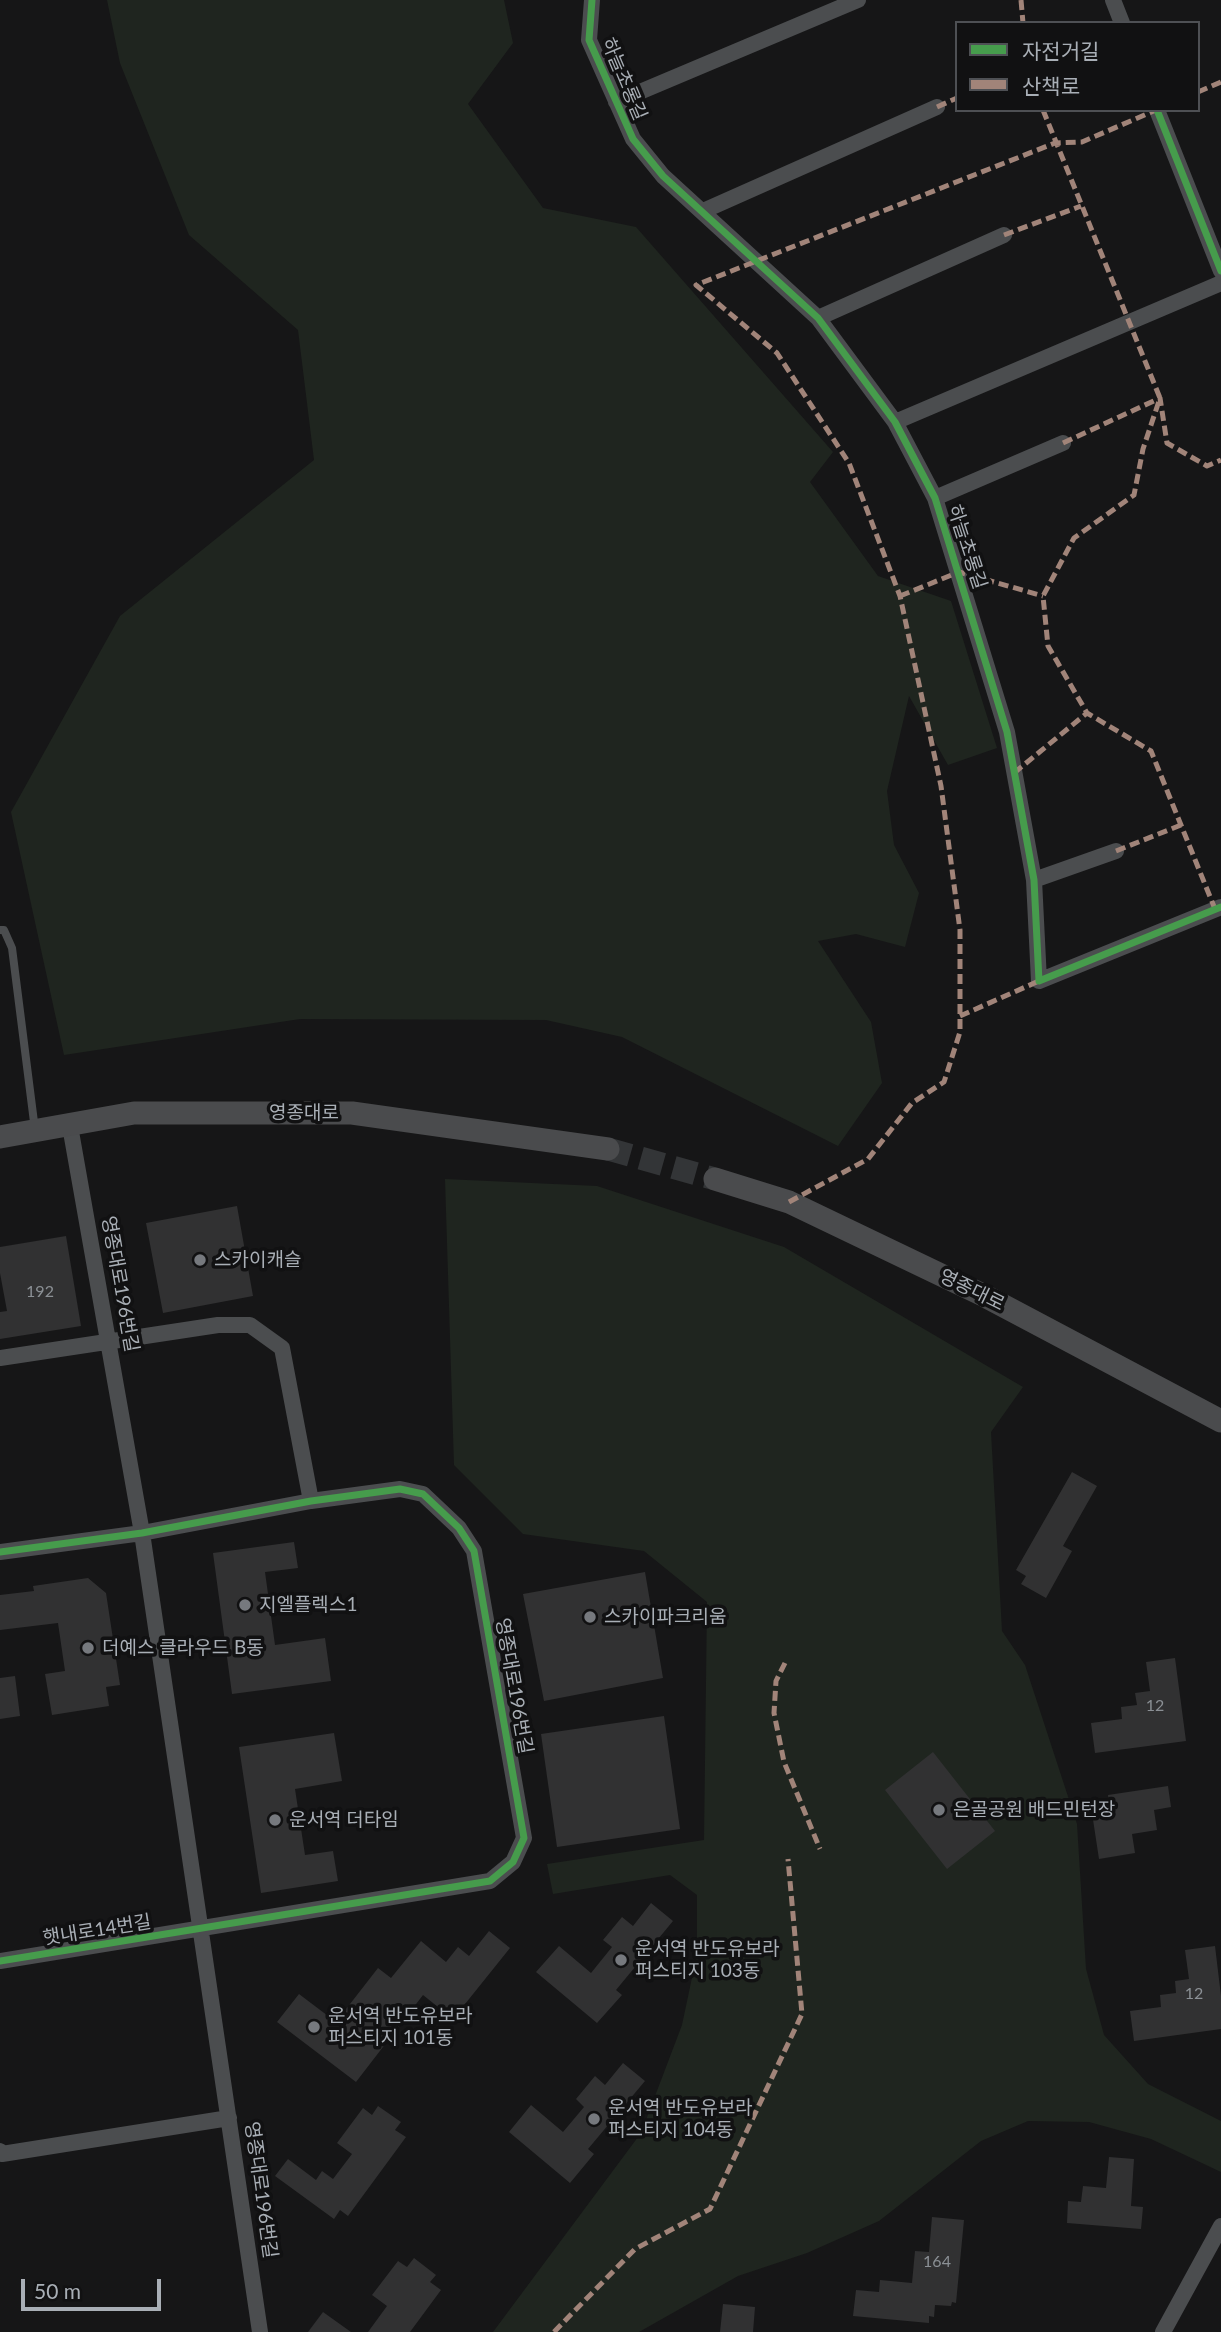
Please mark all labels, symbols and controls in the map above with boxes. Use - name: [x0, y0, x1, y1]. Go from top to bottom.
- legend: [955, 21, 1200, 112]
- street label: 하늘초롱길: [596, 34, 652, 124]
- text: 자전거길: [1022, 38, 1099, 63]
- text: 산책로: [1022, 73, 1080, 98]
- street label: 하늘초롱길: [943, 502, 991, 592]
- street label: 영종대로: [269, 1102, 339, 1124]
- street label: 영종대로196번길: [97, 1214, 143, 1354]
- place label: 스카이캐슬: [214, 1249, 301, 1271]
- marker: 스카이캐슬: [192, 1252, 208, 1268]
- street label: 영종대로: [936, 1264, 1008, 1316]
- house number: 192: [26, 1282, 54, 1302]
- place label: 지엘플렉스1: [259, 1594, 357, 1616]
- marker: 지엘플렉스1: [237, 1597, 253, 1613]
- place label: 스카이파크리움: [604, 1606, 726, 1628]
- marker: 스카이파크리움: [582, 1609, 598, 1625]
- street label: 영종대로196번길: [491, 1616, 537, 1756]
- place label: 더예스 클라우드 B동: [102, 1637, 264, 1659]
- marker: 더예스 클라우드 B동: [80, 1640, 96, 1656]
- house number: 12: [1146, 1696, 1164, 1716]
- place label: 은골공원 배드민턴장: [953, 1799, 1115, 1821]
- marker: 은골공원 배드민턴장: [931, 1802, 947, 1818]
- place label: 운서역 더타임: [289, 1809, 399, 1831]
- marker: 운서역 더타임: [267, 1812, 283, 1828]
- street label: 햇내로14번길: [41, 1910, 153, 1950]
- place label: 운서역 반도유보라 퍼스티지 103동: [635, 1938, 780, 1982]
- marker: 운서역 반도유보라 퍼스티지 103동: [613, 1952, 629, 1968]
- house number: 12: [1185, 1984, 1203, 2004]
- place label: 운서역 반도유보라 퍼스티지 101동: [328, 2005, 473, 2049]
- marker: 운서역 반도유보라 퍼스티지 101동: [306, 2019, 322, 2035]
- place label: 운서역 반도유보라 퍼스티지 104동: [608, 2097, 753, 2141]
- marker: 운서역 반도유보라 퍼스티지 104동: [586, 2111, 602, 2127]
- street label: 영종대로196번길: [240, 2120, 282, 2260]
- house number: 164: [923, 2252, 951, 2272]
- scale bar: [24, 2266, 164, 2310]
- text: 50 m: [34, 2278, 81, 2303]

